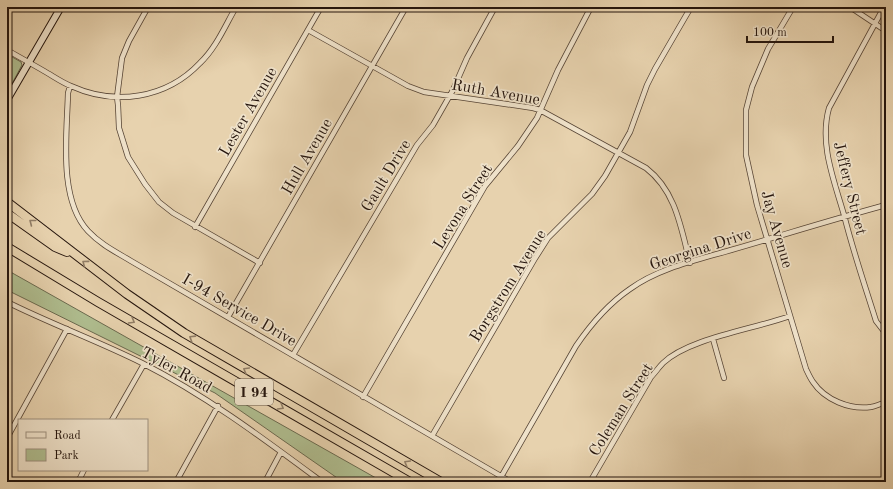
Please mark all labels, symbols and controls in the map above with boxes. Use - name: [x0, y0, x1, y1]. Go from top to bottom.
- scale bar: [747, 18, 833, 44]
- text: 100 m: [753, 27, 787, 39]
- street label: Lester Avenue: [217, 65, 281, 159]
- street label: Ruth Avenue: [450, 77, 541, 109]
- street label: Hull Avenue: [280, 116, 336, 198]
- street label: Gault Drive: [359, 137, 414, 215]
- street label: Jeffery Street: [830, 140, 869, 237]
- street label: Levona Street: [431, 161, 496, 252]
- street label: Jay Avenue: [757, 189, 795, 270]
- one-way arrow: [30, 219, 37, 226]
- street label: Georgina Drive: [648, 226, 753, 274]
- street label: Borgstrom Avenue: [468, 227, 550, 345]
- one-way arrow: [83, 261, 90, 268]
- street label: I-94 Service Drive: [179, 272, 299, 350]
- one-way arrow: [128, 317, 135, 324]
- one-way arrow: [189, 335, 196, 342]
- street label: Tyler Road: [138, 345, 214, 397]
- street label: Coleman Street: [587, 360, 657, 459]
- one-way arrow: [243, 367, 250, 374]
- road number: I 94: [235, 379, 273, 405]
- one-way arrow: [277, 403, 284, 410]
- legend: [18, 419, 148, 471]
- text: Road: [54, 430, 81, 442]
- text: Park: [54, 450, 79, 462]
- one-way arrow: [404, 460, 411, 467]

